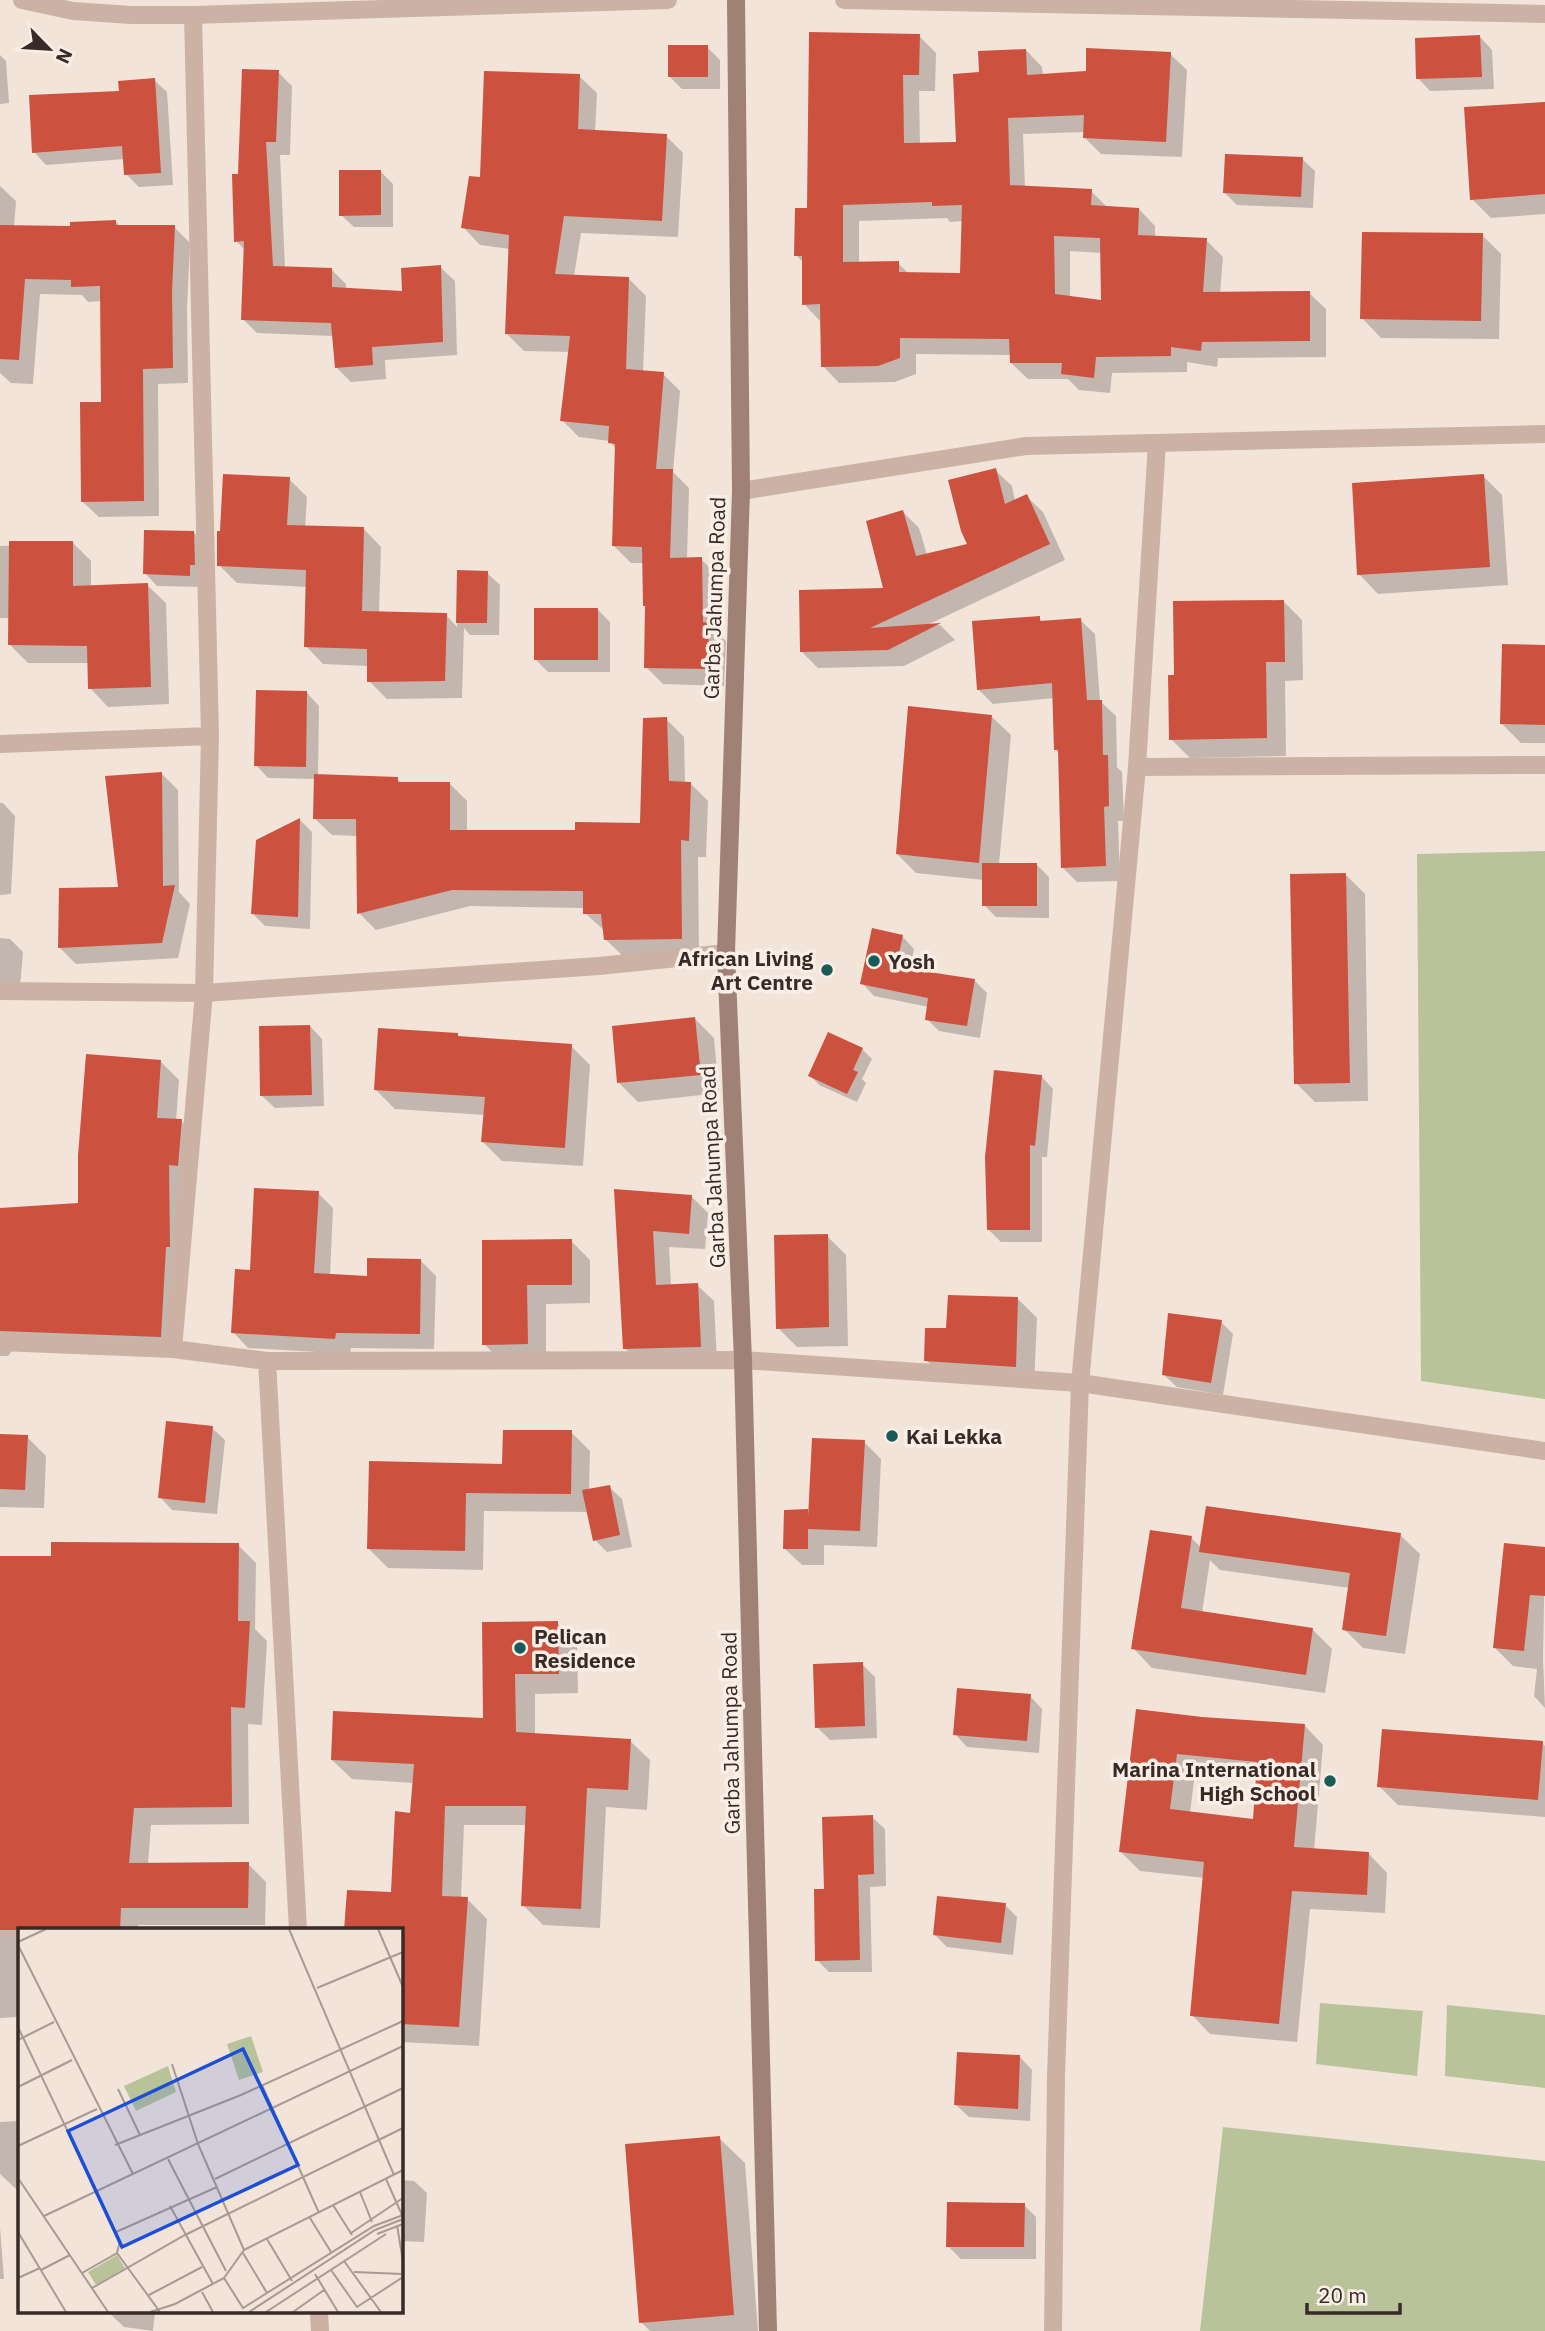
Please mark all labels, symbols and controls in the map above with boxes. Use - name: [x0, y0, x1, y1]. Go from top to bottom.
- north arrow: [14, 14, 84, 84]
- text: N: [51, 45, 78, 67]
- street label: Garba Jahumpa Road: [696, 496, 732, 700]
- place label: African Living Art Centre: [678, 944, 813, 996]
- place label: Yosh: [888, 947, 935, 975]
- marker: Yosh: [866, 953, 882, 969]
- marker: African Living Art Centre: [819, 962, 835, 978]
- street label: Garba Jahumpa Road: [693, 1065, 731, 1269]
- place label: Kai Lekka: [906, 1422, 1002, 1450]
- marker: Kai Lekka: [884, 1428, 900, 1444]
- place label: Pelican Residence: [534, 1622, 636, 1674]
- street label: Garba Jahumpa Road: [714, 1631, 746, 1835]
- marker: Pelican Residence: [512, 1640, 528, 1656]
- place label: Marina International High School: [1112, 1755, 1316, 1807]
- marker: Marina International High School: [1322, 1773, 1338, 1789]
- inset map: [18, 1928, 402, 2314]
- scale bar: [1307, 2272, 1400, 2316]
- text: 20 m: [1318, 2281, 1367, 2309]

